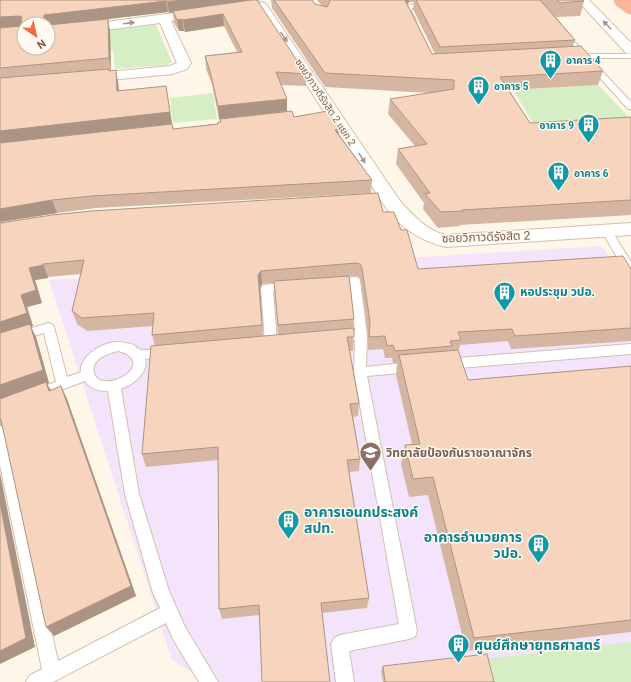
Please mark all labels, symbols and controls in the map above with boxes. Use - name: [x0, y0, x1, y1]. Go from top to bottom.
- north arrow: [16, 16, 56, 56]
- one-way arrow: [123, 20, 135, 27]
- one-way arrow: [602, 20, 612, 30]
- one-way arrow: [280, 32, 288, 43]
- text: N: [34, 36, 48, 52]
- building icon: อาคาร 4: [537, 47, 563, 80]
- place label: อาคาร 4: [566, 55, 601, 66]
- street label: ซอยวิภาวดีรังสิต 2 แยก 2: [293, 57, 358, 148]
- building icon: อาคาร 5: [465, 73, 491, 106]
- place label: อาคาร 5: [494, 81, 529, 92]
- building icon: อาคาร 9: [576, 112, 602, 145]
- place label: อาคาร 9: [540, 120, 574, 131]
- one-way arrow: [359, 152, 366, 164]
- building icon: อาคาร 6: [545, 160, 571, 193]
- place label: อาคาร 6: [574, 168, 609, 179]
- street label: ซอยวิภาวดีรังสิต 2: [442, 228, 531, 246]
- building icon: หอประชุม วปอ.: [491, 279, 517, 312]
- place label: หอประชุม วปอ.: [520, 285, 595, 299]
- school or university icon: วิทยาลัยป้องกันราชอาณาจักร: [358, 440, 384, 473]
- place label: วิทยาลัยป้องกันราชอาณาจักร: [385, 446, 532, 460]
- place label: อาคารเอนกประสงค์ สปท.: [304, 504, 418, 536]
- building icon: อาคารเอนกประสงค์ สปท.: [276, 507, 302, 540]
- place label: อาคารอำนวยการ วปอ.: [424, 529, 522, 561]
- building icon: อาคารอำนวยการ วปอ.: [525, 532, 551, 565]
- building icon: ศูนย์ศึกษายุทธศาสตร์: [446, 632, 472, 665]
- place label: ศูนย์ศึกษายุทธศาสตร์: [474, 637, 600, 655]

